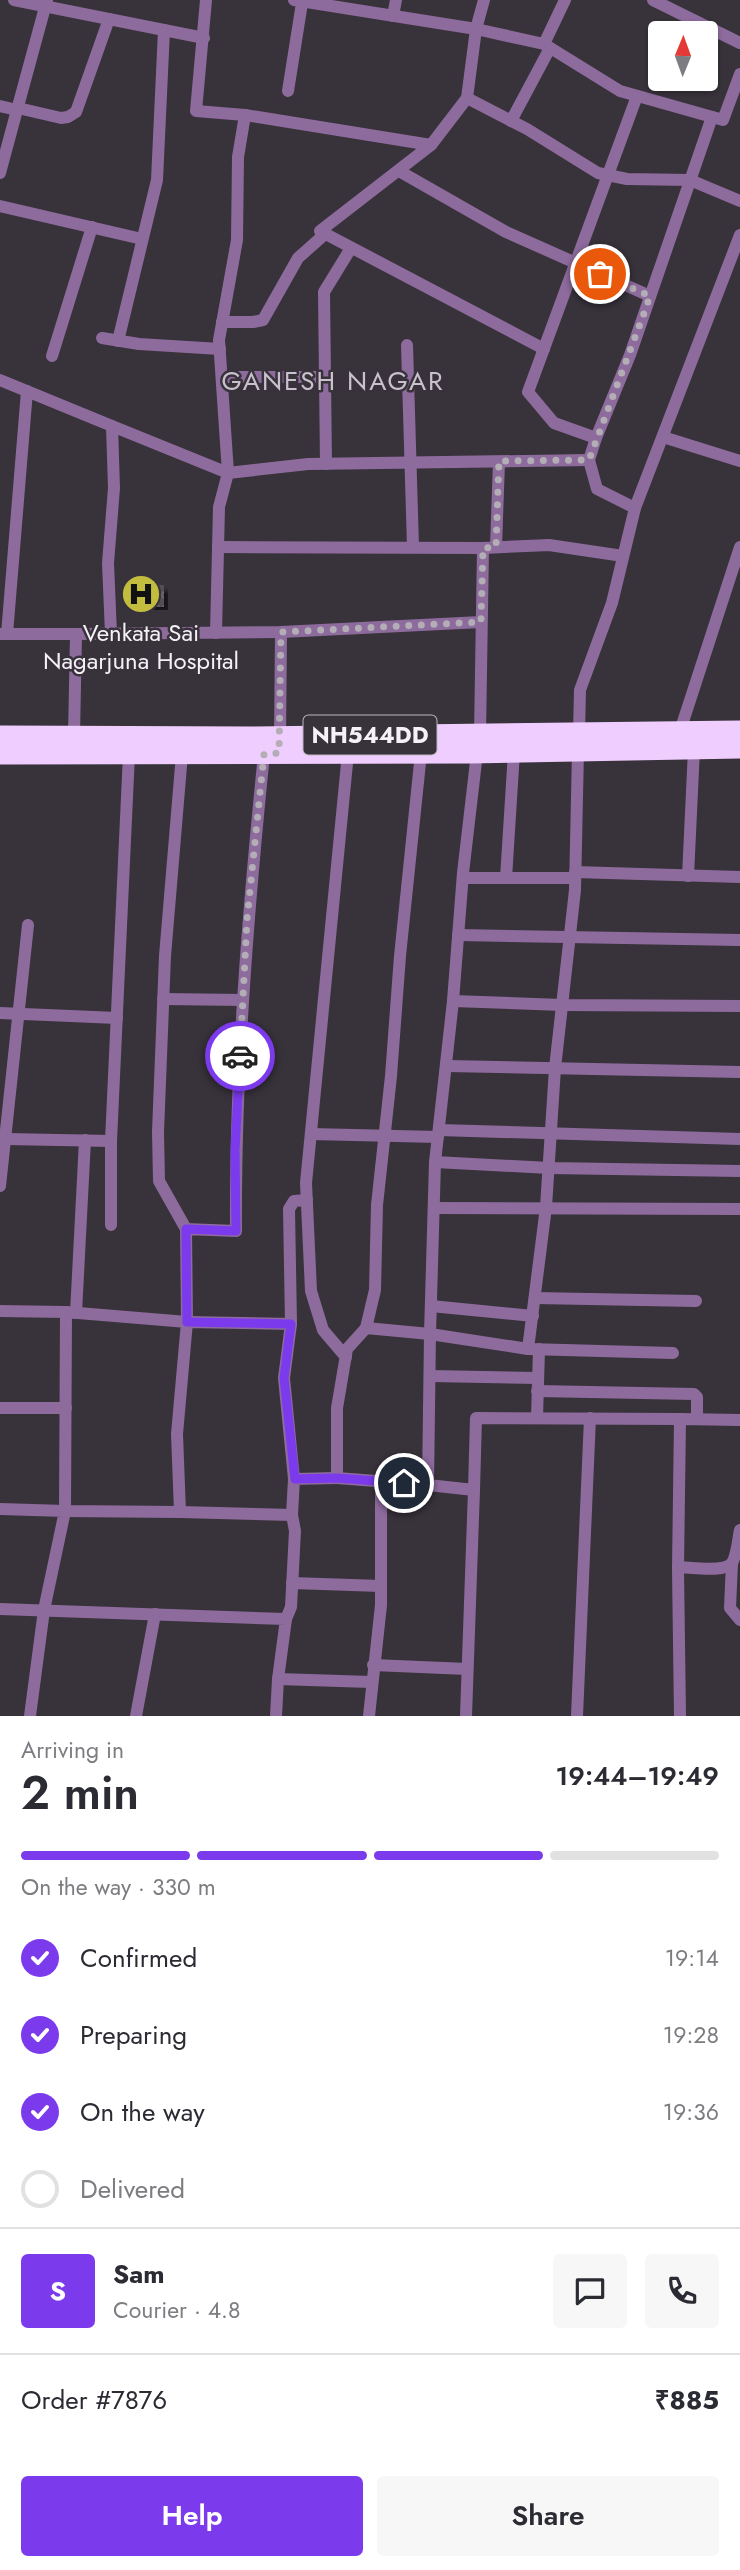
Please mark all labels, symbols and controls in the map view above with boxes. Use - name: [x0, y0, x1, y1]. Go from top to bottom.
- north arrow: [648, 21, 718, 91]
- map controls: [648, 21, 718, 91]
- pin: [570, 244, 630, 304]
- icon: bag: [581, 255, 619, 293]
- district label: GANESH NAGAR: [221, 362, 445, 400]
- hospital icon: Venkata Sai Nagarjuna Hospital: [120, 573, 162, 615]
- place label: Venkata Sai Nagarjuna Hospital: [43, 615, 239, 678]
- road number: NH544DD: [304, 716, 436, 754]
- courier: [205, 1021, 275, 1091]
- icon: car: [221, 1037, 259, 1075]
- pin: [374, 1453, 434, 1513]
- icon: home: [385, 1464, 423, 1502]
- text: Arriving in: [21, 1733, 124, 1767]
- text: 19:44–19:49: [556, 1757, 719, 1795]
- text: 2 min: [21, 1760, 139, 1826]
- text: On the way · 330 m: [21, 1870, 216, 1904]
- icon: check: [21, 1939, 59, 1977]
- text: Confirmed: [80, 1939, 197, 1977]
- text: 19:14: [665, 1941, 719, 1975]
- icon: check: [21, 2016, 59, 2054]
- text: Preparing: [80, 2016, 187, 2054]
- text: 19:28: [663, 2018, 719, 2052]
- icon: check: [21, 2093, 59, 2131]
- text: On the way: [80, 2093, 205, 2131]
- text: 19:36: [663, 2095, 719, 2129]
- text: Delivered: [80, 2170, 185, 2208]
- button: chat: [553, 2254, 627, 2328]
- button: phone: [645, 2254, 719, 2328]
- text: Sam: [113, 2255, 165, 2293]
- text: S: [50, 2272, 66, 2310]
- text: Courier · 4.8: [113, 2293, 241, 2327]
- text: Order #7876: [21, 2381, 167, 2419]
- text: ₹885: [655, 2381, 719, 2419]
- button: Help: [21, 2476, 363, 2556]
- button: Share: [377, 2476, 719, 2556]

